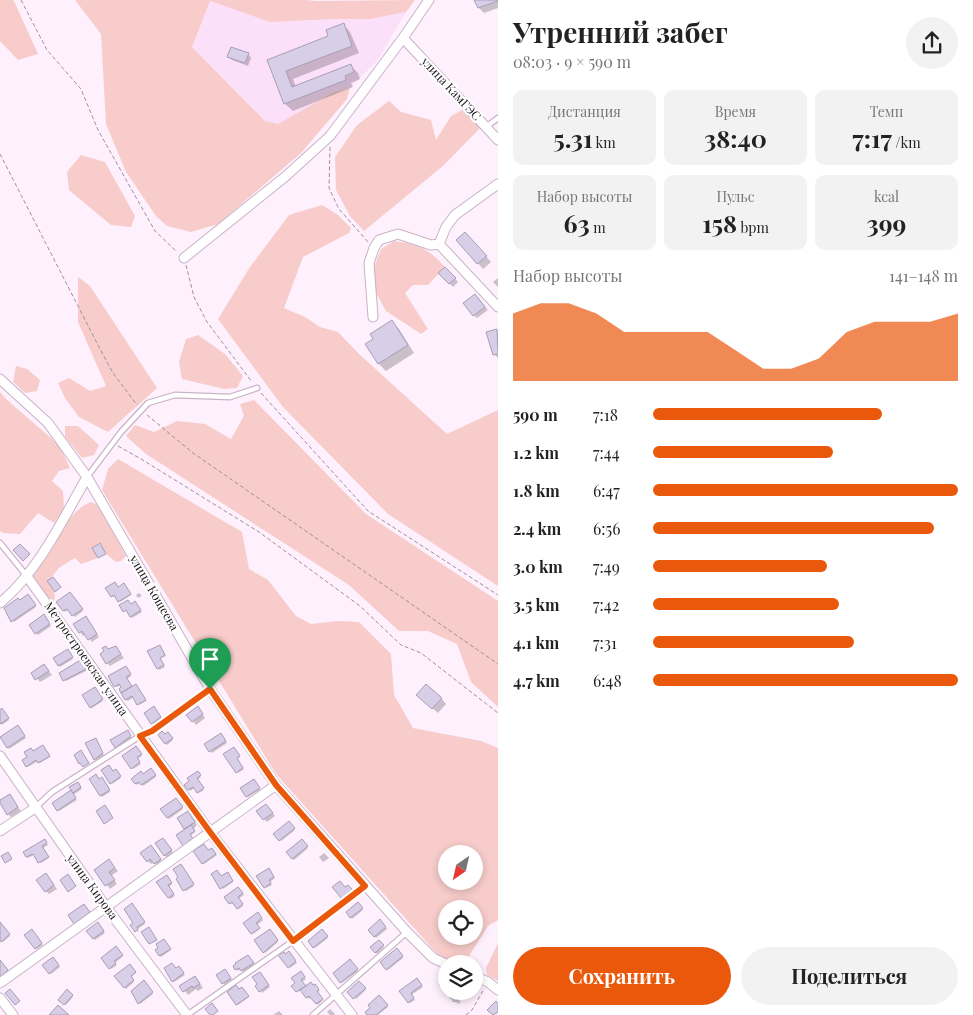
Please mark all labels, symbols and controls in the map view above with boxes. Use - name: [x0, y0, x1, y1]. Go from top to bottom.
- text: Утренний забег: [513, 13, 728, 50]
- button: share: [906, 17, 958, 69]
- text: 08:03 · 9 × 590 m: [513, 51, 631, 72]
- street label: улица КамГЭС: [418, 53, 485, 123]
- text: Дистанция: [548, 102, 621, 121]
- text: Время: [715, 102, 756, 121]
- text: Темп: [870, 102, 903, 121]
- text: 5.31: [553, 121, 593, 154]
- text: 38:40: [704, 121, 767, 154]
- text: 7:17: [852, 121, 892, 154]
- text: km: [593, 133, 616, 152]
- text: /km: [892, 133, 921, 152]
- text: Набор высоты: [537, 187, 632, 206]
- text: Пульс: [717, 187, 754, 206]
- text: kcal: [874, 187, 899, 206]
- text: 63: [563, 206, 590, 239]
- text: 158: [702, 206, 737, 239]
- text: 399: [867, 206, 906, 239]
- text: m: [590, 218, 606, 237]
- text: bpm: [737, 218, 769, 237]
- text: Набор высоты: [513, 265, 622, 286]
- text: 141–148 m: [889, 265, 958, 286]
- text: 590 m: [513, 404, 558, 425]
- text: 7:18: [593, 404, 618, 425]
- text: 1.2 km: [513, 442, 559, 463]
- text: 7:44: [593, 442, 620, 463]
- text: 1.8 km: [513, 480, 560, 501]
- text: 6:47: [593, 480, 620, 501]
- text: 2.4 km: [513, 518, 561, 539]
- text: 6:56: [593, 518, 620, 539]
- street label: улица Кощеева: [126, 551, 183, 633]
- text: 3.0 km: [513, 556, 563, 577]
- text: 7:49: [593, 556, 620, 577]
- text: 3.5 km: [513, 594, 559, 615]
- text: 7:42: [593, 594, 619, 615]
- street label: Метростроевская улица: [41, 598, 132, 719]
- text: 4.1 km: [513, 632, 559, 653]
- text: 7:31: [593, 632, 617, 653]
- pin: [189, 638, 231, 689]
- icon: arrive: [196, 645, 224, 673]
- text: 4.7 km: [513, 670, 560, 691]
- text: 6:48: [593, 670, 622, 691]
- north arrow: [438, 845, 482, 890]
- map controls: [438, 845, 483, 1000]
- street label: улица Кирова: [63, 850, 122, 922]
- button: locate: [438, 900, 483, 945]
- button: Сохранить: [513, 947, 731, 1005]
- button: Поделиться: [741, 947, 958, 1005]
- button: layers: [438, 955, 483, 1000]

